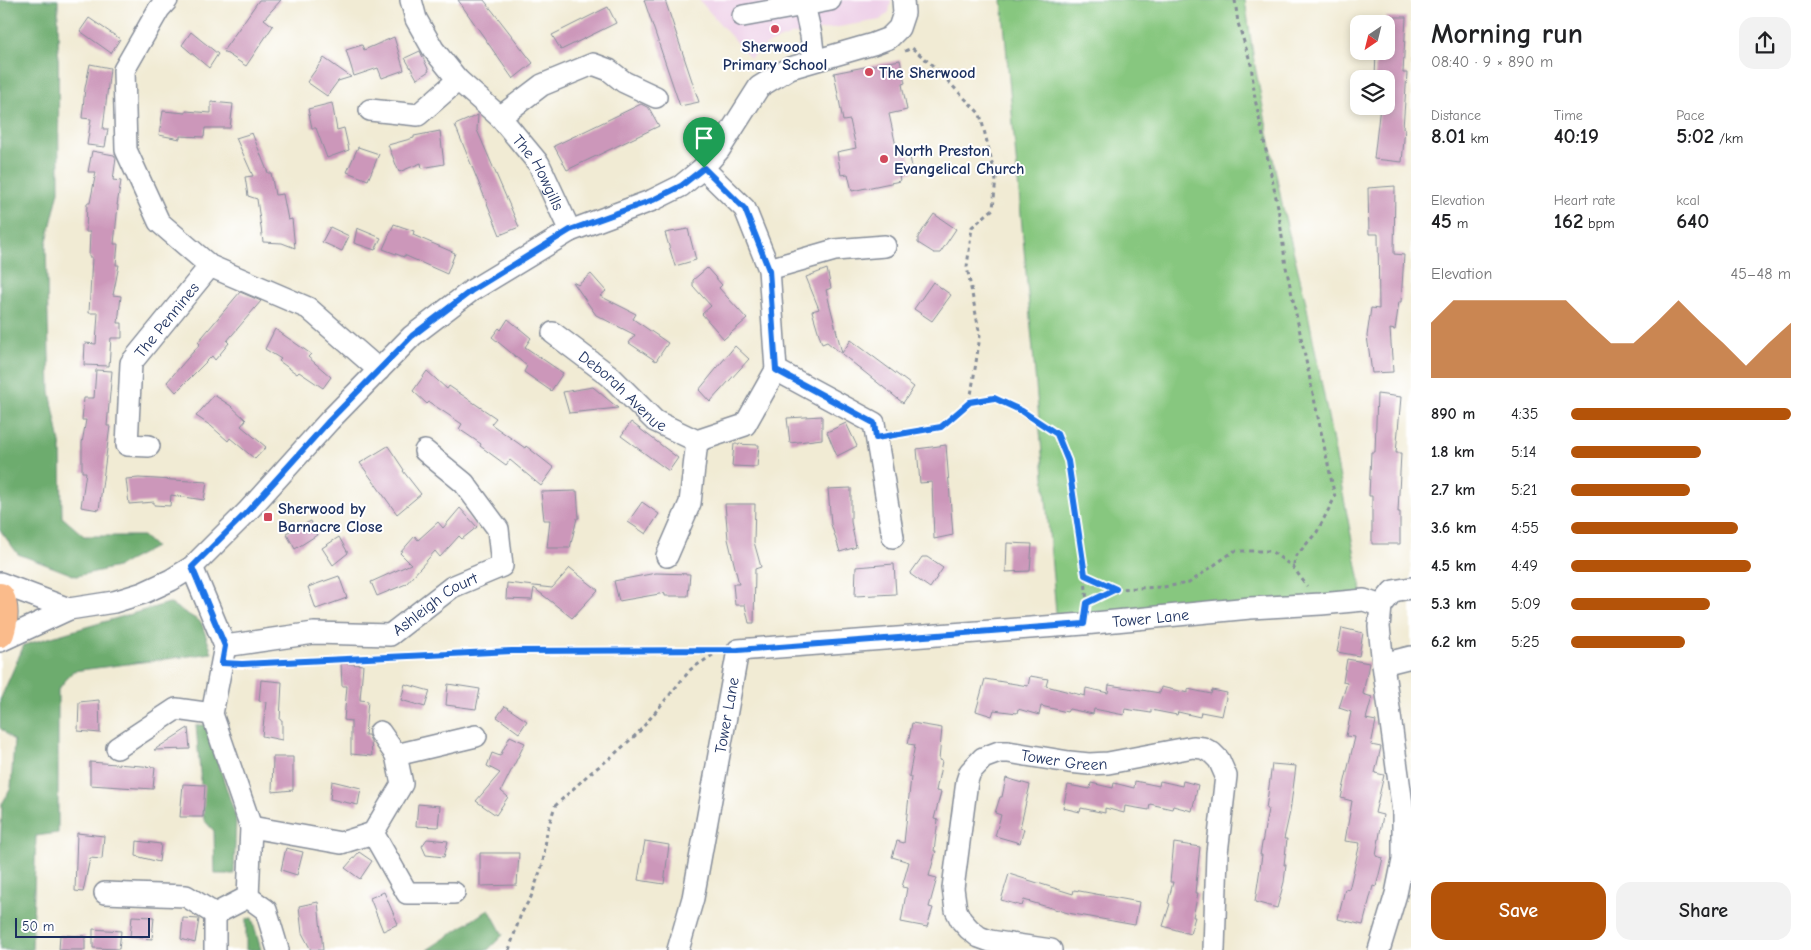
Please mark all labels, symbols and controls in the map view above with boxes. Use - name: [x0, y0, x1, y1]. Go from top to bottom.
- north arrow: [1350, 15, 1395, 60]
- map controls: [1350, 15, 1395, 115]
- button: share: [1739, 17, 1791, 69]
- text: Morning run: [1431, 18, 1583, 50]
- marker: Sherwood Primary School: [769, 23, 781, 35]
- place label: Sherwood Primary School: [723, 38, 827, 74]
- text: 08:40 · 9 × 890 m: [1431, 53, 1553, 71]
- place label: The Sherwood: [879, 64, 976, 82]
- marker: The Sherwood: [863, 66, 875, 78]
- button: layers: [1350, 70, 1395, 115]
- text: Distance: [1431, 107, 1481, 124]
- text: Time: [1554, 107, 1583, 124]
- text: Pace: [1676, 107, 1705, 124]
- pin: [683, 117, 725, 168]
- icon: arrive: [690, 124, 718, 152]
- text: 8.01: [1431, 124, 1466, 148]
- text: 40:19: [1554, 124, 1599, 148]
- text: 5:02: [1676, 124, 1714, 148]
- text: km: [1466, 130, 1489, 147]
- text: /km: [1714, 130, 1743, 147]
- street label: The Howgills: [509, 131, 567, 214]
- place label: North Preston Evangelical Church: [894, 142, 1025, 178]
- marker: North Preston Evangelical Church: [878, 153, 890, 165]
- text: Elevation: [1431, 192, 1485, 209]
- text: Heart rate: [1554, 192, 1615, 209]
- text: kcal: [1676, 192, 1700, 209]
- text: 45: [1431, 209, 1452, 233]
- text: 162: [1554, 209, 1583, 233]
- text: 640: [1676, 209, 1709, 233]
- text: m: [1452, 215, 1468, 232]
- text: bpm: [1583, 215, 1615, 232]
- text: Elevation: [1431, 265, 1492, 283]
- text: 45–48 m: [1730, 265, 1791, 283]
- street label: The Pennines: [131, 279, 203, 361]
- street label: Deborah Avenue: [575, 348, 669, 435]
- text: 890 m: [1431, 405, 1475, 423]
- text: 4:35: [1511, 405, 1538, 423]
- text: 1.8 km: [1431, 443, 1475, 461]
- text: 5:14: [1511, 443, 1537, 461]
- text: 2.7 km: [1431, 481, 1475, 499]
- text: 5:21: [1511, 481, 1537, 499]
- place label: Sherwood by Barnacre Close: [278, 500, 383, 536]
- marker: Sherwood by Barnacre Close: [262, 511, 274, 523]
- text: 3.6 km: [1431, 519, 1476, 537]
- text: 4:55: [1511, 519, 1539, 537]
- text: 4.5 km: [1431, 557, 1476, 575]
- text: 4:49: [1511, 557, 1538, 575]
- street label: Ashleigh Court: [389, 569, 481, 640]
- text: 5.3 km: [1431, 595, 1477, 613]
- text: 5:09: [1511, 595, 1541, 613]
- street label: Tower Lane: [1111, 606, 1190, 631]
- text: 6.2 km: [1431, 633, 1476, 651]
- text: 5:25: [1511, 633, 1540, 651]
- street label: Tower Lane: [711, 676, 743, 755]
- street label: Tower Green: [1020, 746, 1108, 774]
- button: Save: [1431, 882, 1606, 940]
- button: Share: [1616, 882, 1791, 940]
- scale bar: [15, 915, 150, 938]
- text: 50 m: [22, 918, 54, 935]

